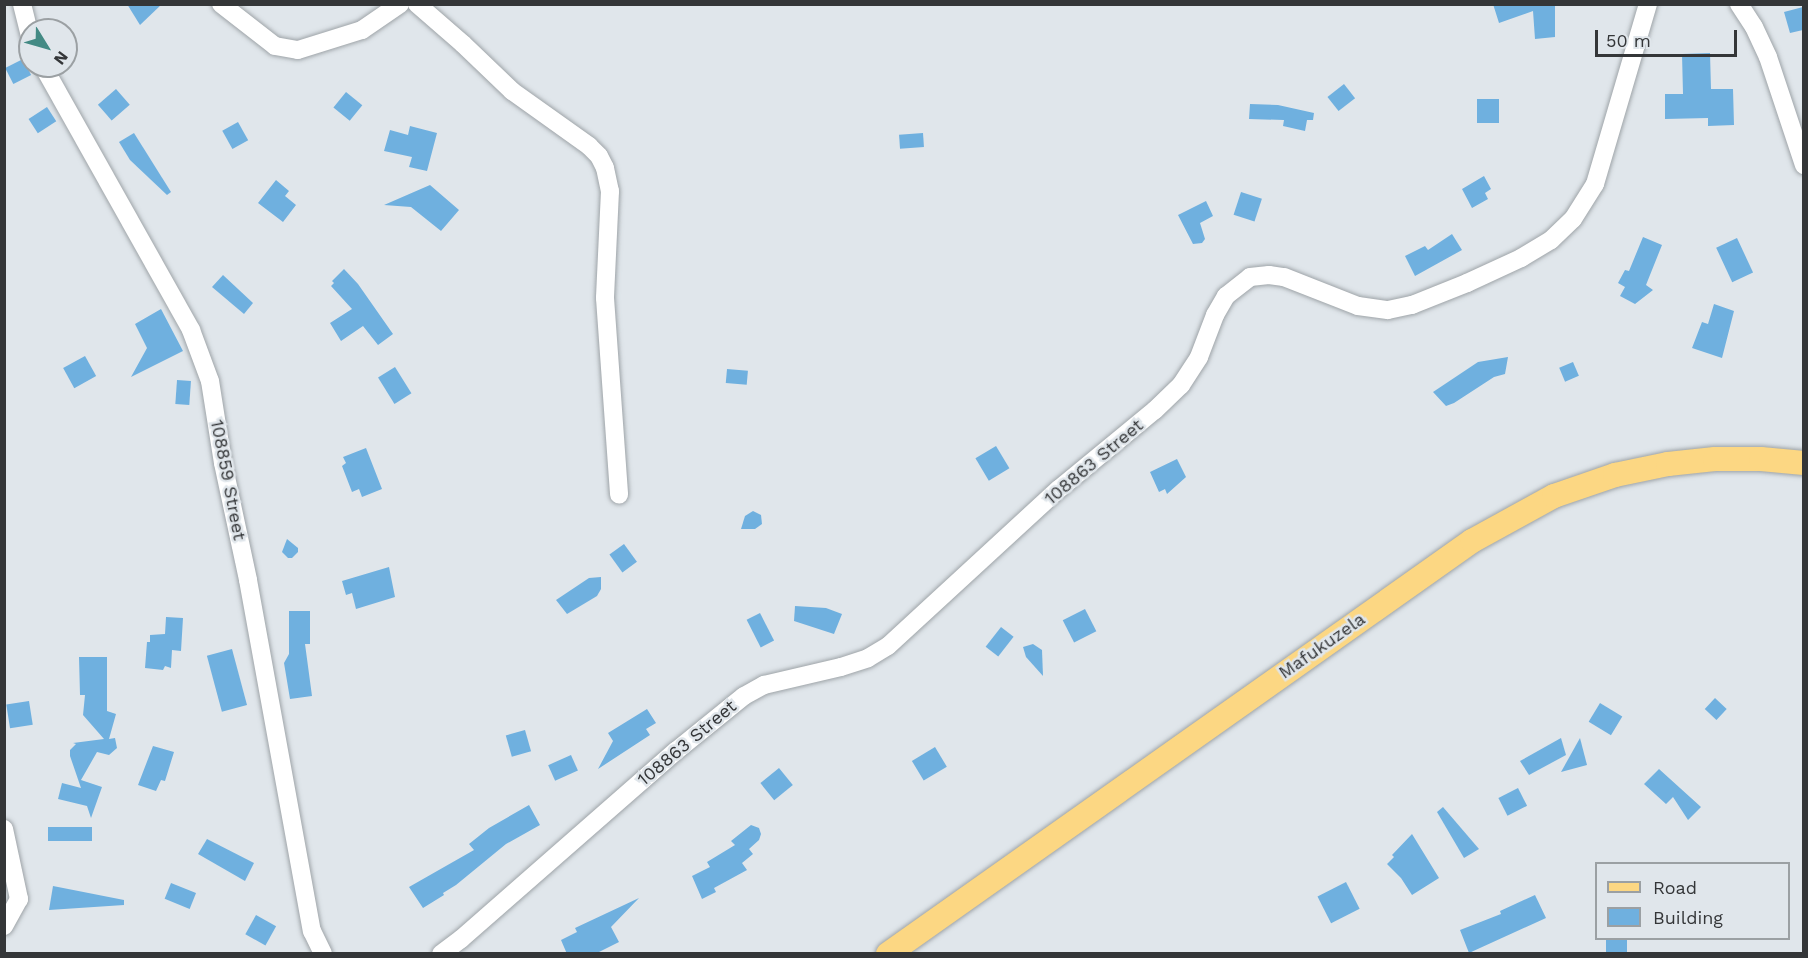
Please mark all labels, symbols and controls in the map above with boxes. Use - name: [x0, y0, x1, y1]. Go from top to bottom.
- north arrow: [18, 18, 78, 78]
- scale bar: [1598, 18, 1740, 56]
- text: 50 m: [1606, 30, 1651, 51]
- text: N: [50, 47, 72, 68]
- street label: 108863 Street: [1040, 414, 1148, 510]
- street label: 108859 Street: [206, 418, 250, 542]
- street label: Mafukuzela: [1275, 608, 1369, 684]
- street label: 108863 Street: [633, 695, 741, 791]
- legend: [1595, 862, 1790, 940]
- text: Road: [1653, 877, 1697, 898]
- text: Building: [1653, 907, 1723, 928]

